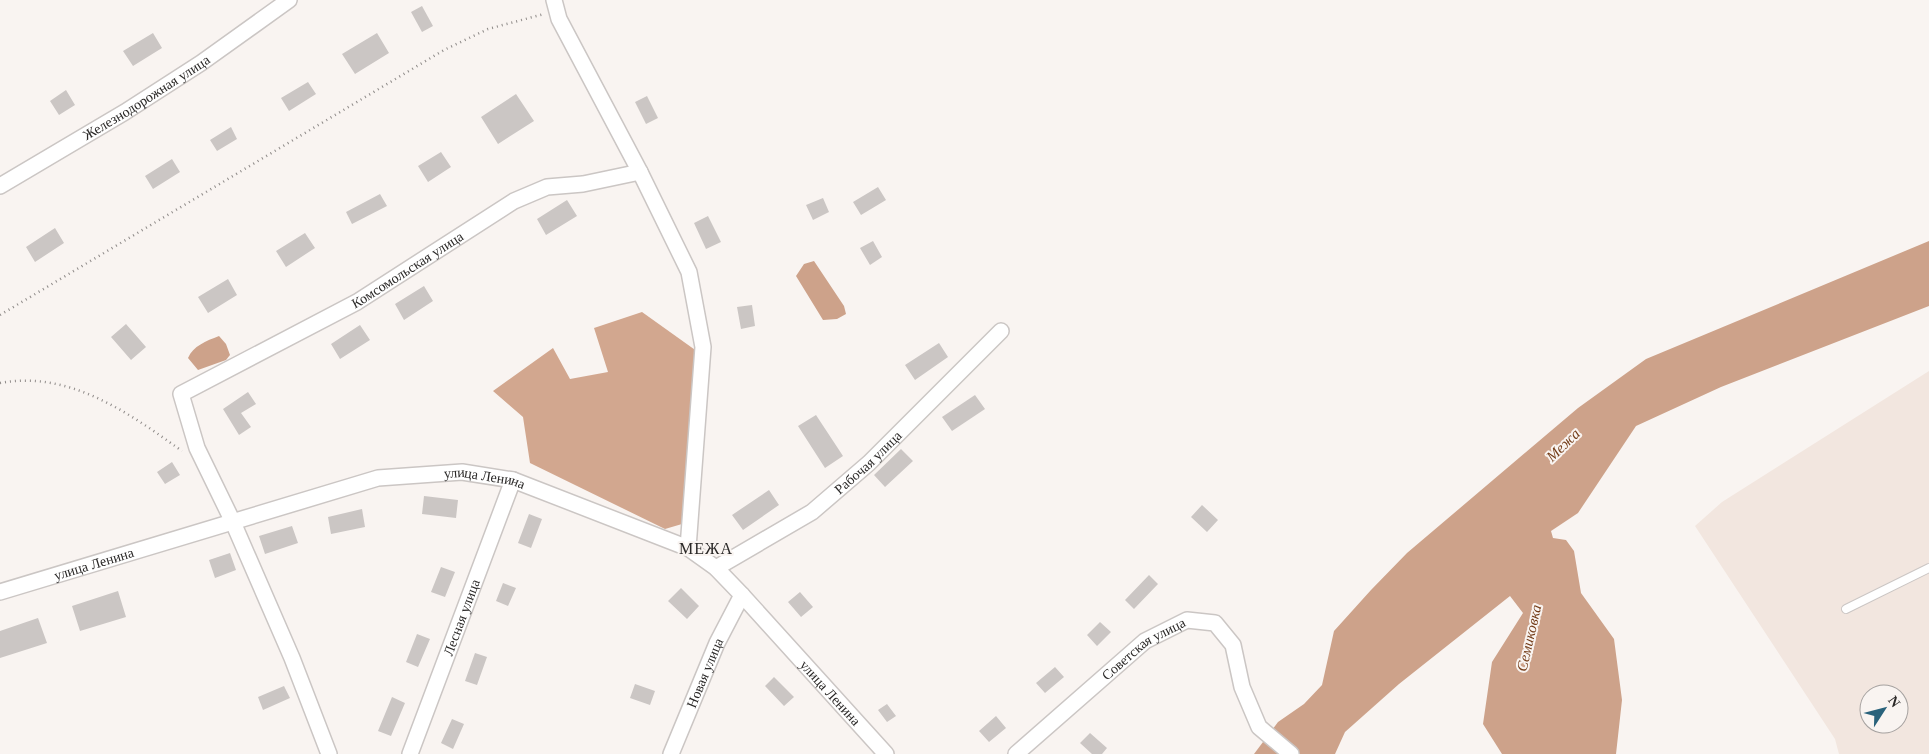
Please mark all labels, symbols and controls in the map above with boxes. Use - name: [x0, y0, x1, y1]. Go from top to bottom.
- street label: Железнодорожная улица: [80, 52, 213, 143]
- street label: Комсомольская улица: [349, 228, 467, 312]
- water label: Межа: [1542, 425, 1583, 465]
- street label: Рабочая улица: [832, 427, 905, 497]
- street label: улица Ленина: [443, 465, 528, 492]
- district label: МЕЖА: [679, 540, 733, 557]
- street label: улица Ленина: [52, 545, 136, 583]
- street label: Лесная улица: [441, 576, 483, 658]
- water label: Семиковка: [1514, 603, 1544, 673]
- street label: Советская улица: [1099, 615, 1189, 683]
- street label: Новая улица: [684, 635, 727, 710]
- street label: улица Ленина: [797, 657, 864, 729]
- north arrow: [1859, 684, 1909, 734]
- text: N: [1885, 693, 1903, 710]

